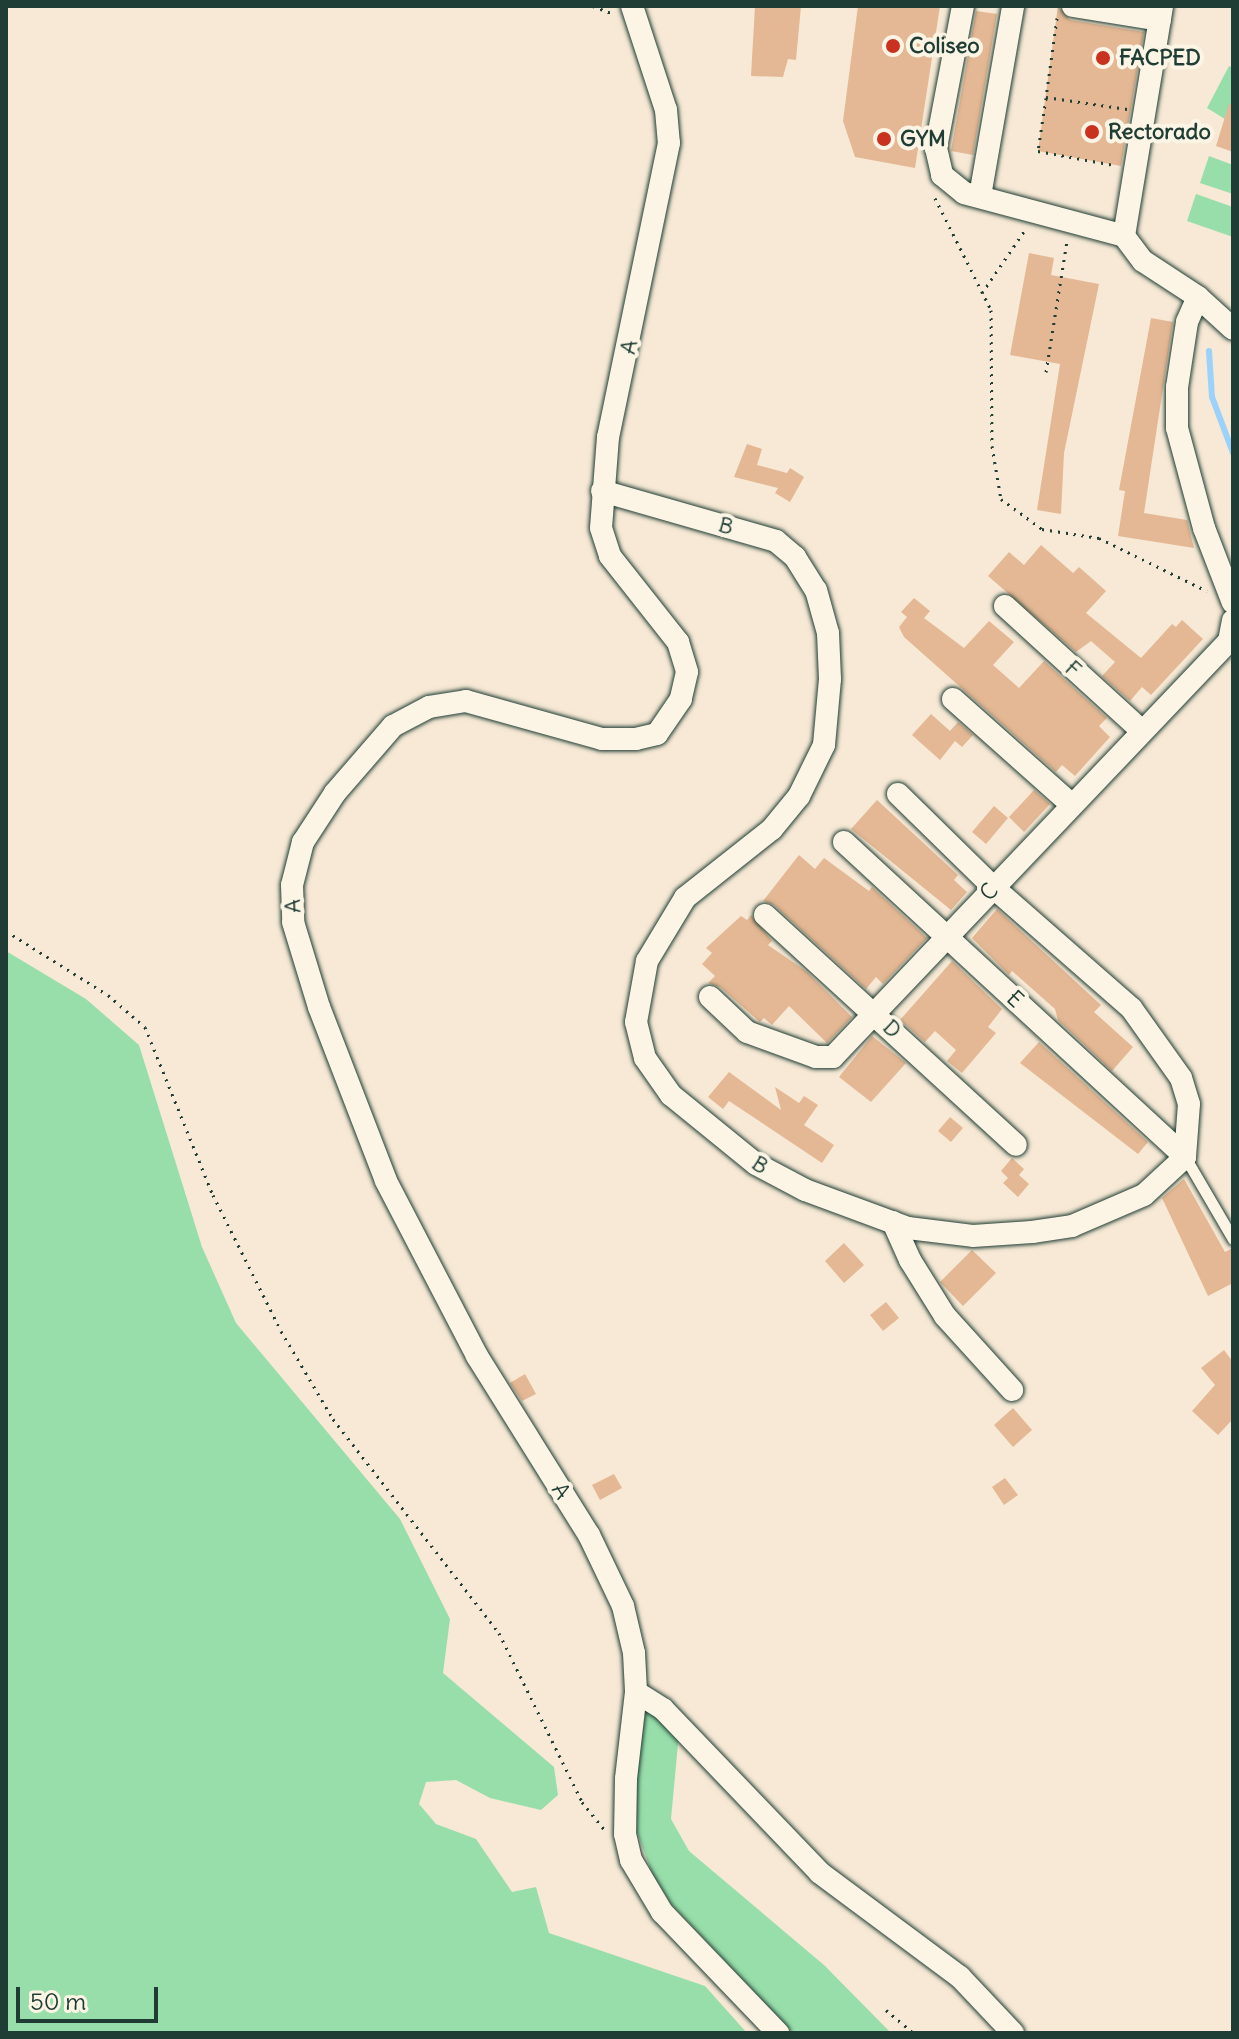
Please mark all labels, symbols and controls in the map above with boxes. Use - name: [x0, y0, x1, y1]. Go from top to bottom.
- place label: Coliseo: [909, 33, 980, 59]
- marker: Coliseo: [884, 37, 902, 55]
- place label: FACPED: [1119, 45, 1201, 71]
- marker: FACPED: [1094, 49, 1112, 67]
- place label: Rectorado: [1108, 119, 1211, 145]
- marker: Rectorado: [1083, 123, 1101, 141]
- place label: GYM: [900, 126, 946, 152]
- marker: GYM: [875, 130, 893, 148]
- street label: A: [615, 337, 643, 357]
- street label: B: [716, 511, 736, 541]
- street label: F: [1060, 655, 1086, 683]
- street label: C: [974, 878, 1004, 906]
- street label: A: [280, 898, 306, 914]
- street label: E: [1001, 985, 1029, 1013]
- street label: D: [877, 1014, 907, 1044]
- street label: B: [747, 1150, 773, 1180]
- street label: A: [546, 1478, 576, 1504]
- scale bar: [20, 1971, 162, 2021]
- text: 50 m: [30, 1986, 86, 2016]

